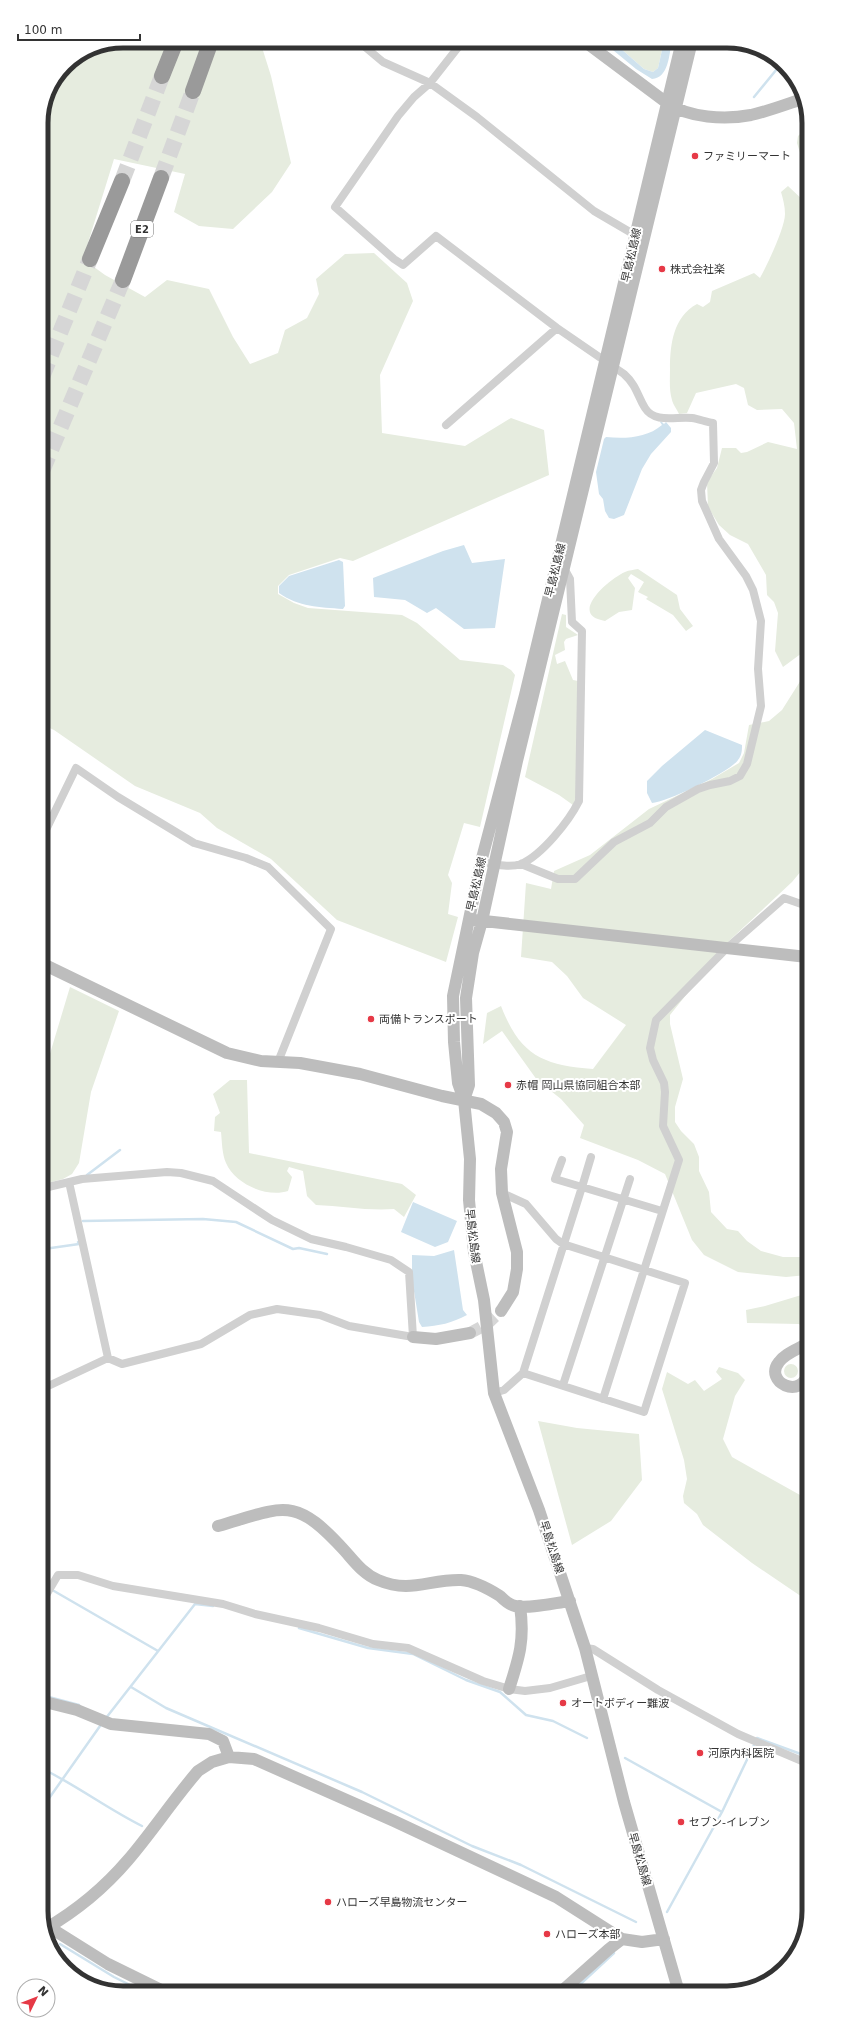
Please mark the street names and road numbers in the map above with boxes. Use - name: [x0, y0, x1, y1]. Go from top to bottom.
- road number: E2: [131, 221, 153, 237]
- street label: 早島松島線: [619, 227, 644, 283]
- street label: 早島松島線: [543, 542, 568, 598]
- street label: 早島松島線: [464, 856, 489, 912]
- street label: 早島松島線: [463, 1208, 482, 1264]
- street label: 早島松島線: [537, 1519, 566, 1575]
- street label: 早島松島線: [626, 1831, 653, 1887]

